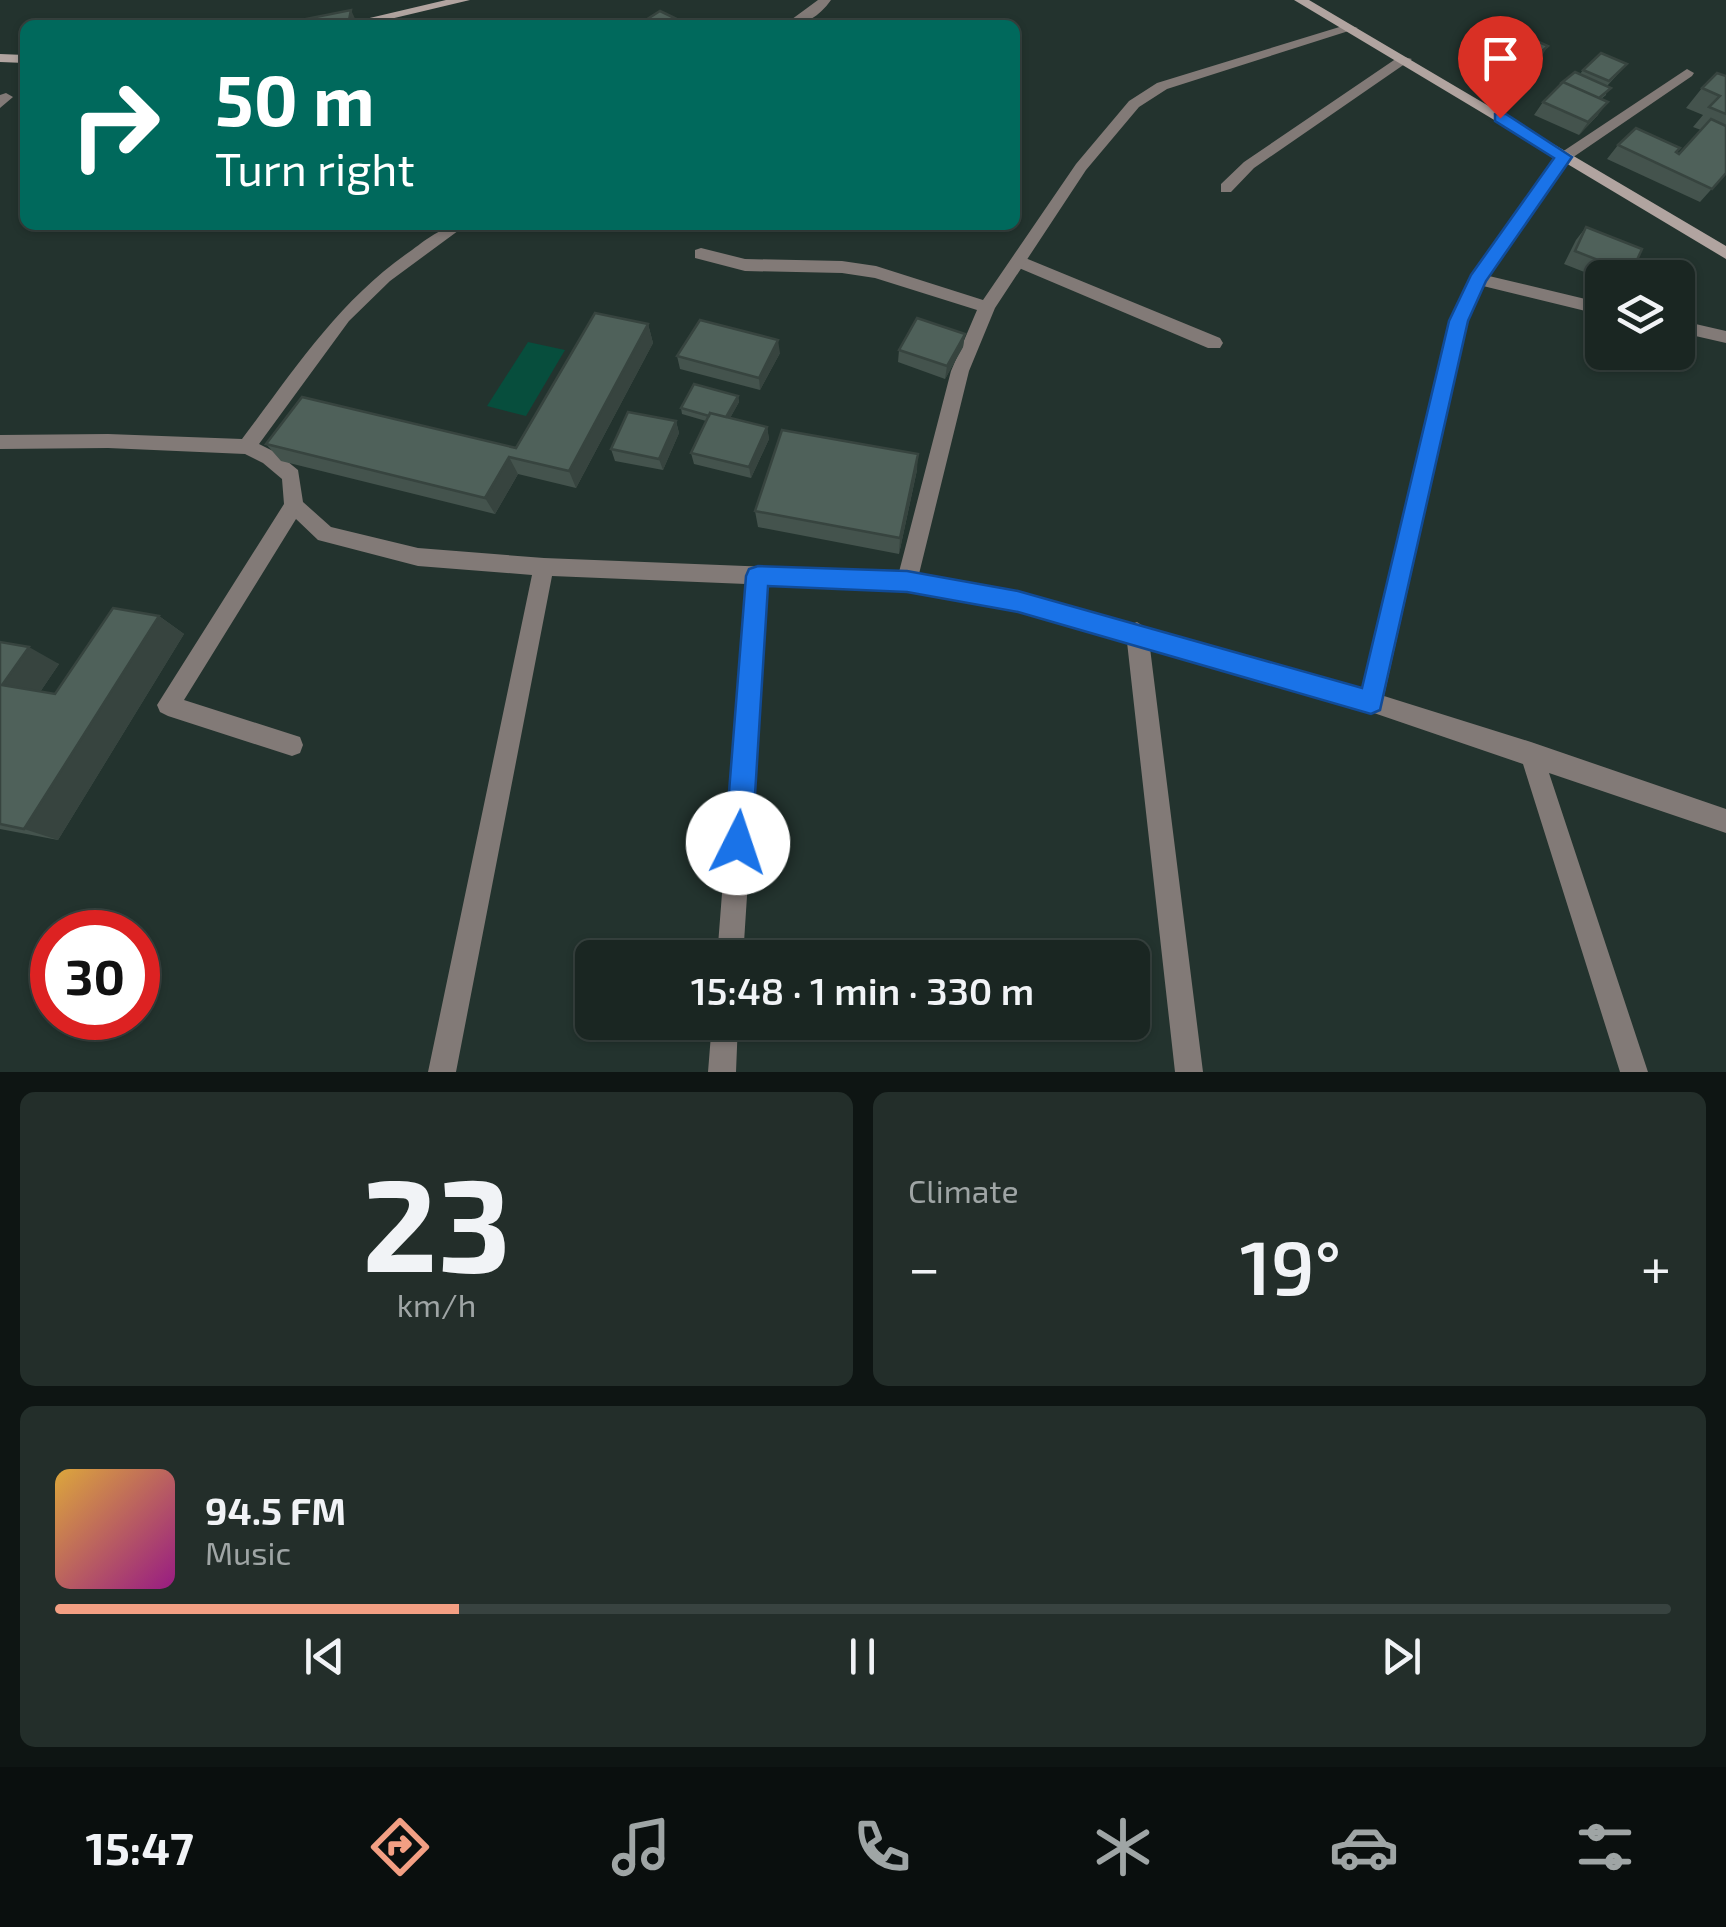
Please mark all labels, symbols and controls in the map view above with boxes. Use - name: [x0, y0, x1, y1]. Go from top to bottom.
- pin: [1458, 16, 1543, 119]
- icon: arrive: [1473, 31, 1528, 86]
- text: 50 m: [215, 56, 375, 140]
- icon: right: [50, 60, 180, 190]
- text: Turn right: [215, 141, 415, 195]
- map controls: [1585, 260, 1695, 370]
- button: layers: [1585, 260, 1695, 370]
- position arrow: [686, 791, 790, 895]
- speed limit sign: 30: [30, 910, 160, 1040]
- text: 15:48 · 1 min · 330 m: [691, 967, 1034, 1013]
- text: 23: [362, 1142, 511, 1298]
- text: Climate: [908, 1171, 1019, 1209]
- text: 19°: [1240, 1220, 1341, 1310]
- text: −: [908, 1233, 940, 1299]
- text: +: [1641, 1233, 1671, 1299]
- text: km/h: [397, 1285, 476, 1323]
- text: 94.5 FM: [205, 1487, 346, 1533]
- text: Music: [205, 1533, 291, 1571]
- icon: previous: [297, 1629, 352, 1684]
- icon: pause: [835, 1629, 890, 1684]
- icon: next: [1374, 1629, 1429, 1684]
- icon: directions: [365, 1812, 435, 1882]
- icon: music: [606, 1812, 676, 1882]
- icon: phone: [847, 1812, 917, 1882]
- icon: climate: [1088, 1812, 1158, 1882]
- icon: car: [1329, 1812, 1399, 1882]
- icon: filters: [1570, 1812, 1640, 1882]
- text: 15:47: [86, 1820, 194, 1874]

